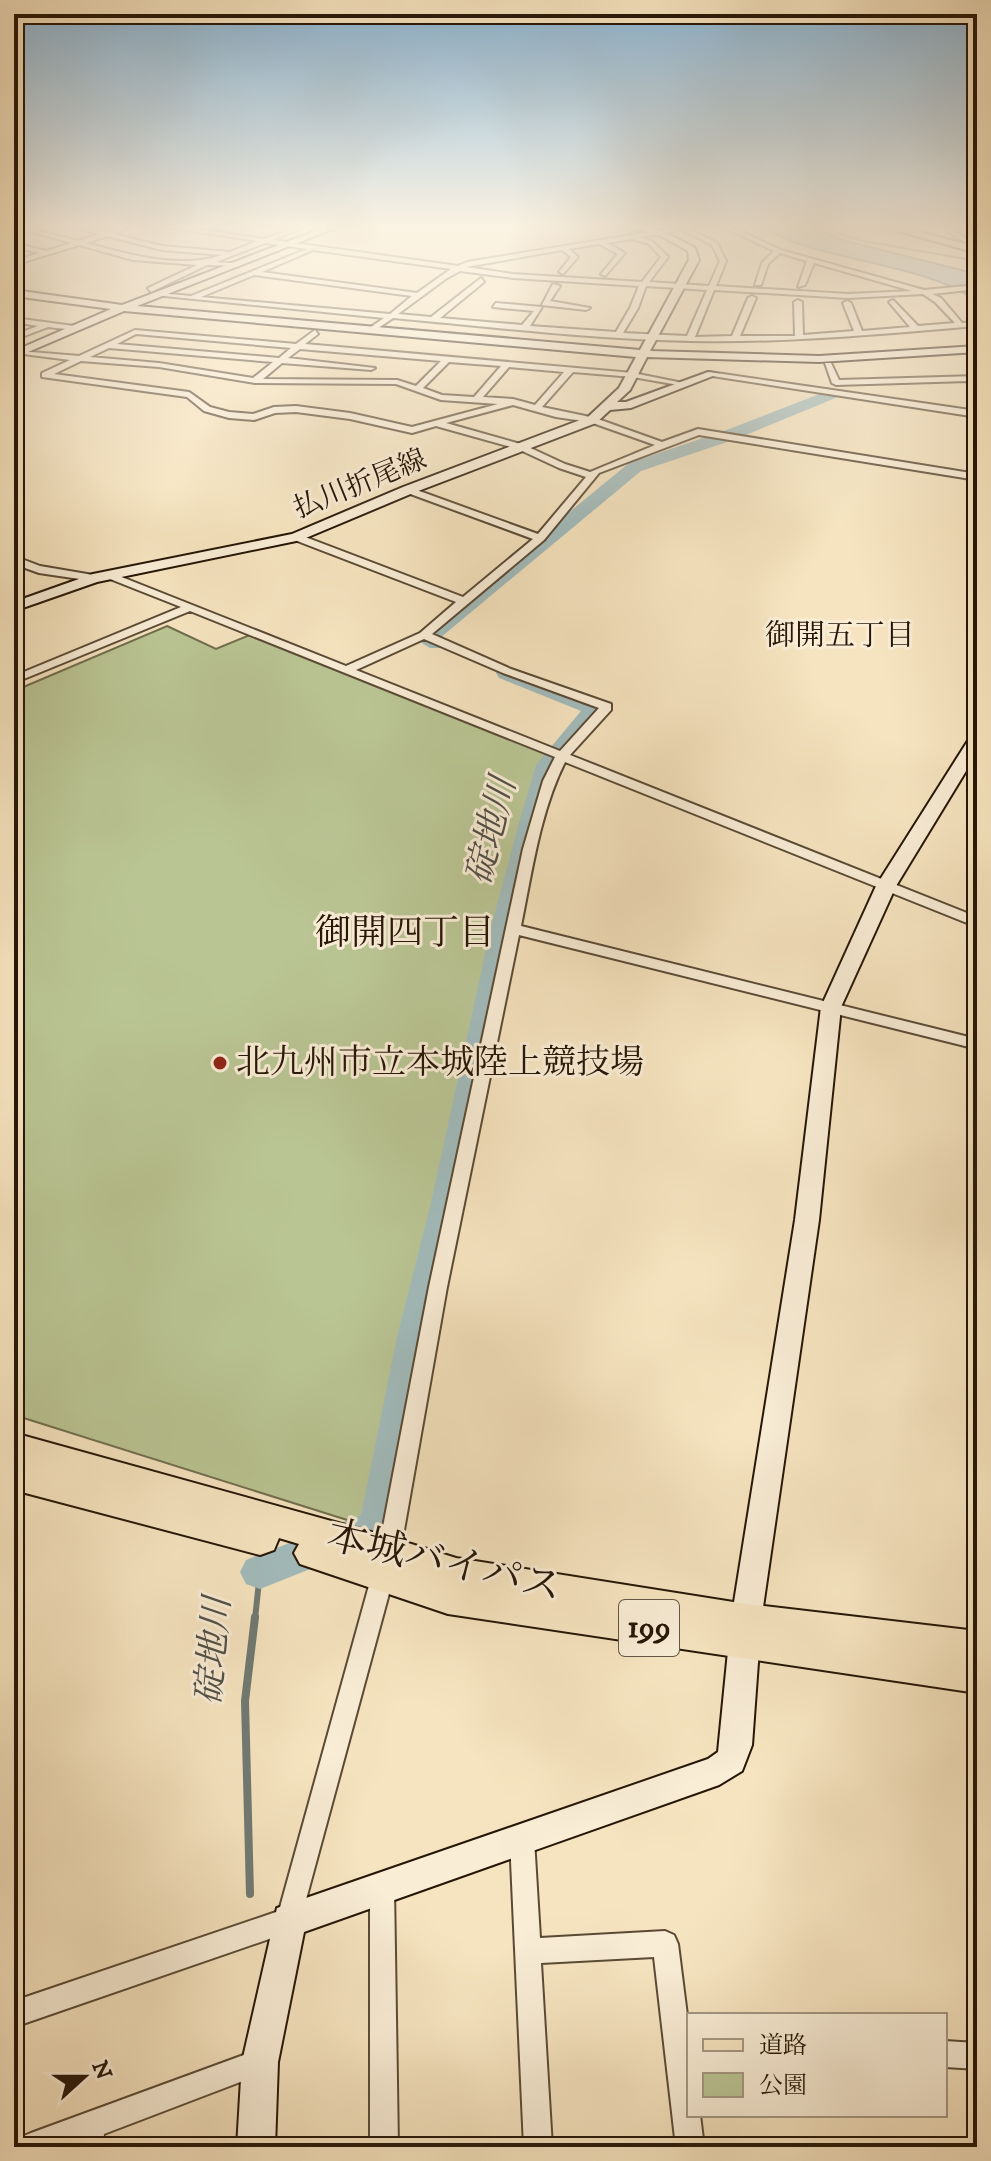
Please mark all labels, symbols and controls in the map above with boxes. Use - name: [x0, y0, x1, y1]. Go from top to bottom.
- street label: 払川折尾線: [289, 442, 431, 526]
- district label: 御開五丁目: [765, 618, 915, 655]
- water label: 碇地川: [457, 769, 528, 889]
- district label: 御開四丁目: [315, 911, 495, 956]
- place label: 北九州市立本城陸上競技場: [236, 1042, 644, 1084]
- marker: 北九州市立本城陸上競技場: [211, 1054, 229, 1072]
- street label: 本城バイパス: [322, 1512, 566, 1614]
- water label: 碇地川: [187, 1591, 241, 1707]
- road number: 199: [619, 1600, 679, 1656]
- legend: [687, 2013, 947, 2117]
- text: 道路: [759, 2031, 807, 2061]
- north arrow: [44, 2037, 124, 2117]
- text: N: [85, 2057, 117, 2084]
- text: 公園: [759, 2071, 807, 2101]

